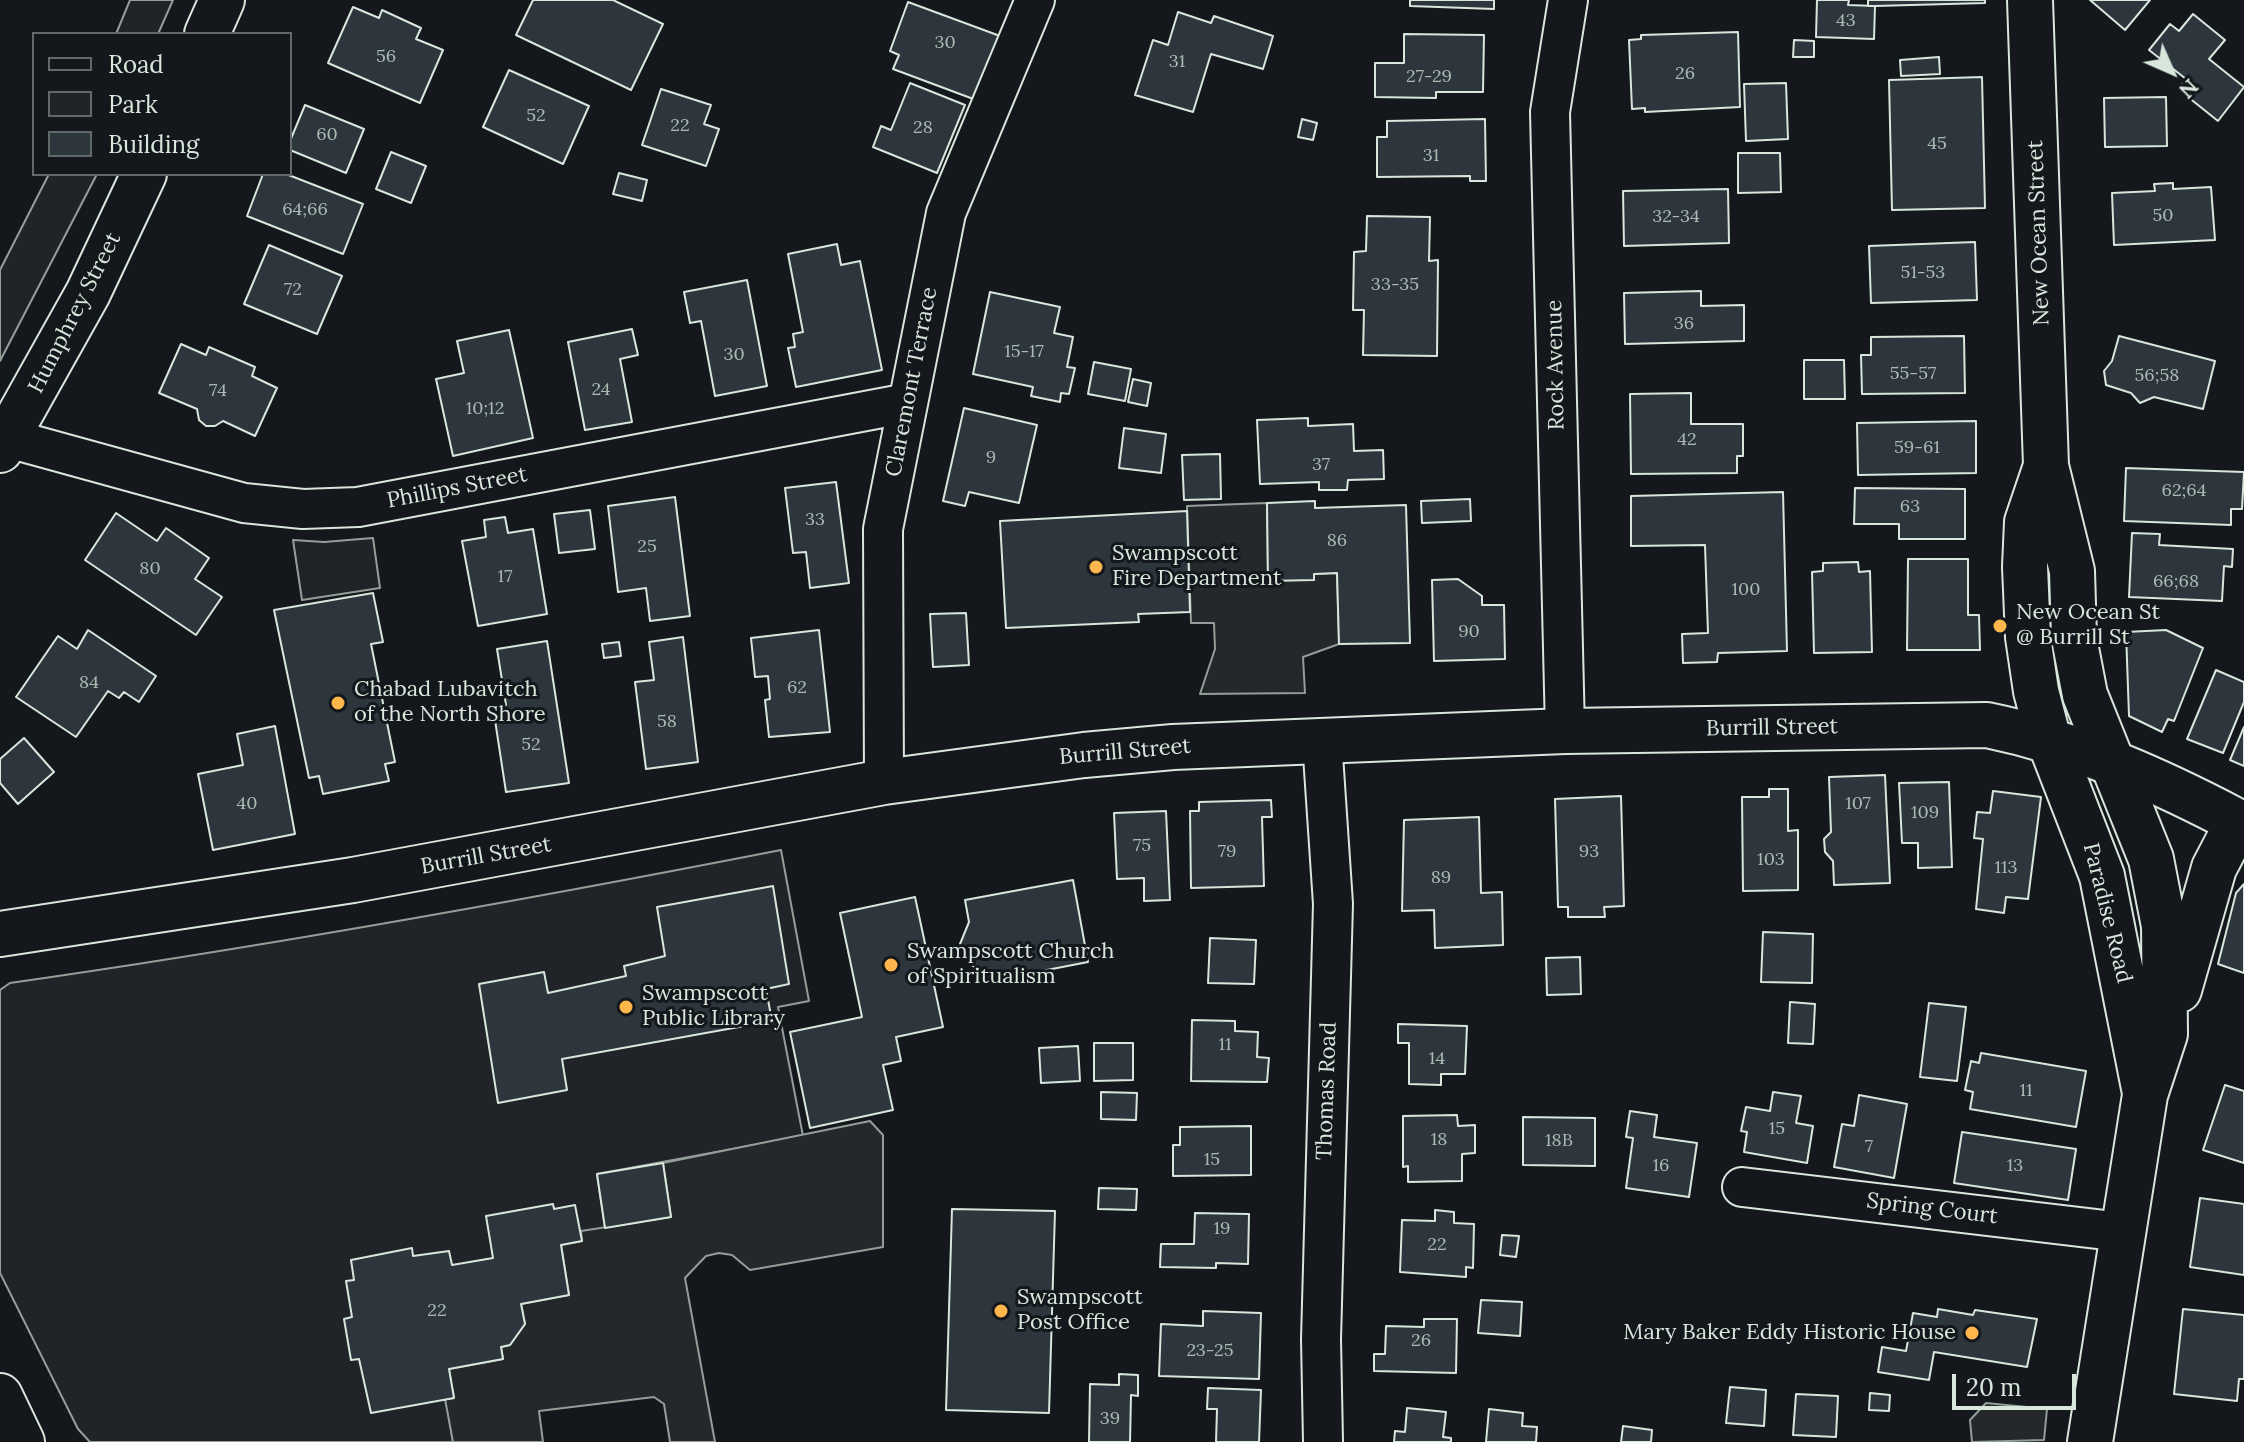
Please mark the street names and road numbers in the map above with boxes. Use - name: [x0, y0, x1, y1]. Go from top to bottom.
- street label: New Ocean Street: [2023, 140, 2055, 326]
- street label: Humphrey Street: [23, 228, 127, 398]
- street label: Claremont Terrace: [881, 285, 943, 479]
- street label: Rock Avenue: [1542, 300, 1570, 430]
- street label: Phillips Street: [385, 461, 529, 515]
- street label: Burrill Street: [1706, 714, 1838, 742]
- street label: Burrill Street: [1058, 733, 1192, 771]
- street label: Burrill Street: [419, 832, 553, 880]
- street label: Paradise Road: [2077, 840, 2137, 986]
- street label: Thomas Road: [1311, 1022, 1343, 1160]
- street label: Spring Court: [1865, 1188, 1999, 1230]

